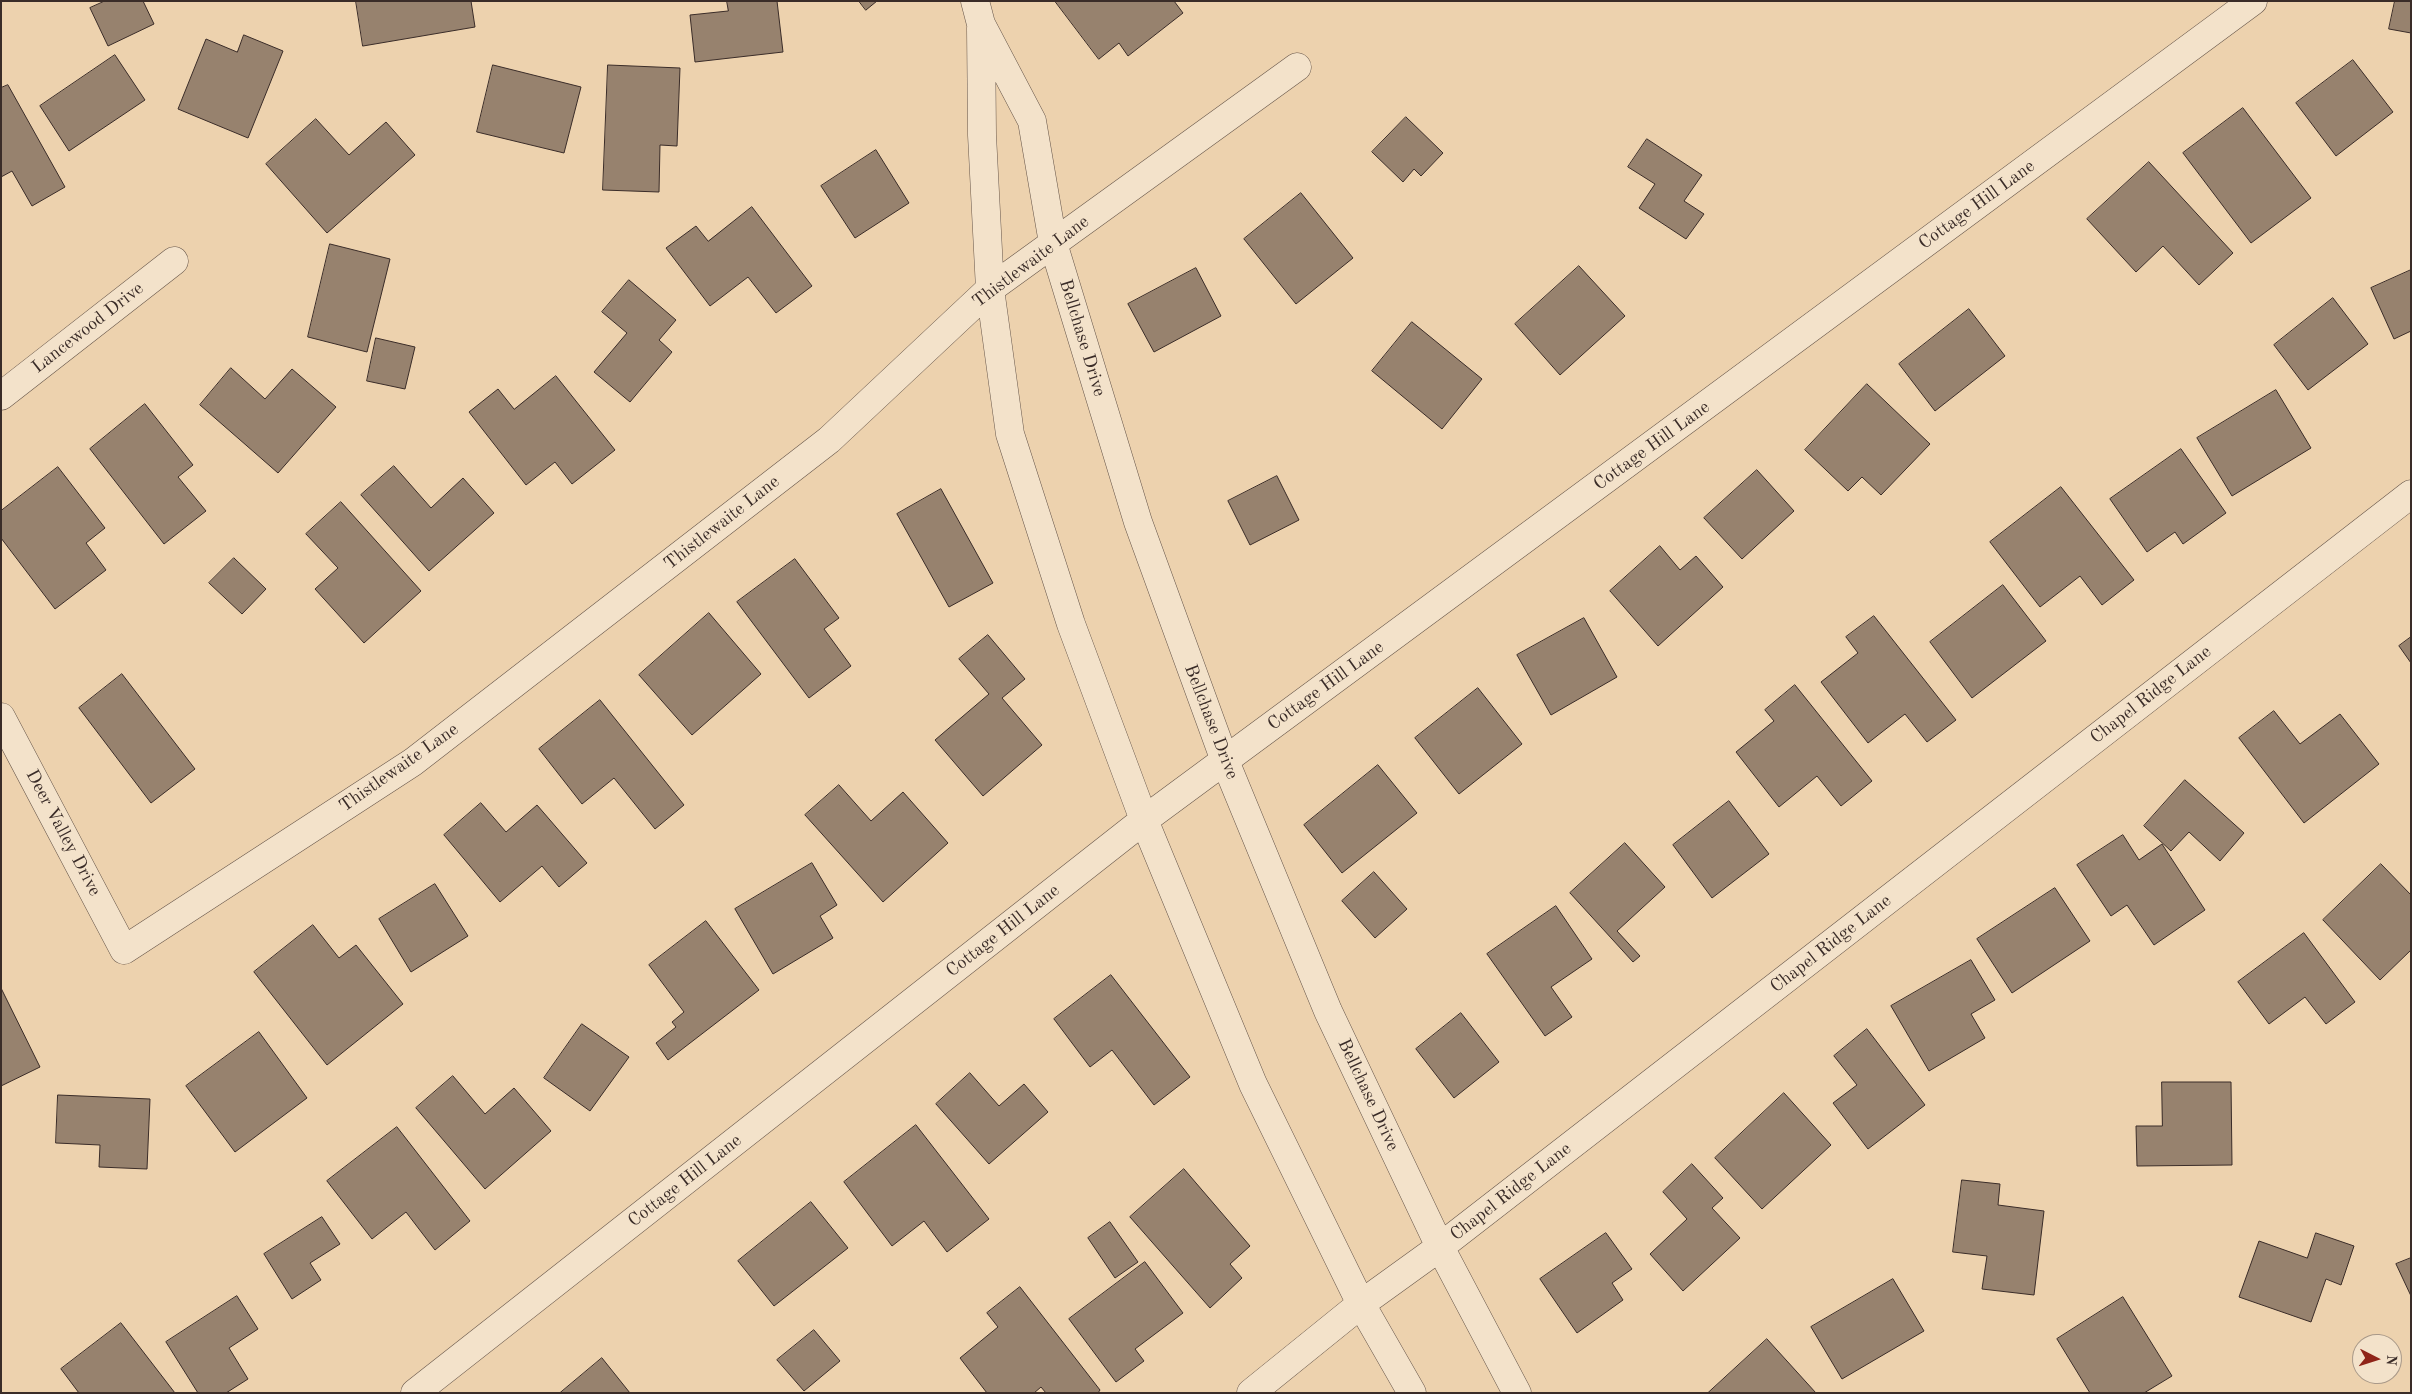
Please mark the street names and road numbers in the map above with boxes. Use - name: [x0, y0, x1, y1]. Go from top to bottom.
- street label: Cottage Hill Lane: [1915, 156, 2039, 254]
- street label: Thistlewaite Lane: [968, 211, 1094, 313]
- street label: Bellchase Drive: [1054, 277, 1110, 399]
- street label: Lancewood Drive: [28, 278, 148, 378]
- street label: Cottage Hill Lane: [1590, 397, 1714, 495]
- street label: Thistlewaite Lane: [660, 471, 784, 575]
- street label: Cottage Hill Lane: [1264, 637, 1388, 735]
- street label: Chapel Ridge Lane: [2086, 641, 2216, 749]
- street label: Bellchase Drive: [1179, 661, 1243, 783]
- street label: Thistlewaite Lane: [335, 719, 463, 817]
- street label: Deer Valley Drive: [21, 766, 105, 900]
- street label: Cottage Hill Lane: [942, 880, 1064, 982]
- street label: Chapel Ridge Lane: [1766, 890, 1896, 998]
- street label: Bellchase Drive: [1333, 1035, 1403, 1155]
- street label: Cottage Hill Lane: [624, 1130, 746, 1232]
- street label: Chapel Ridge Lane: [1446, 1138, 1576, 1246]

